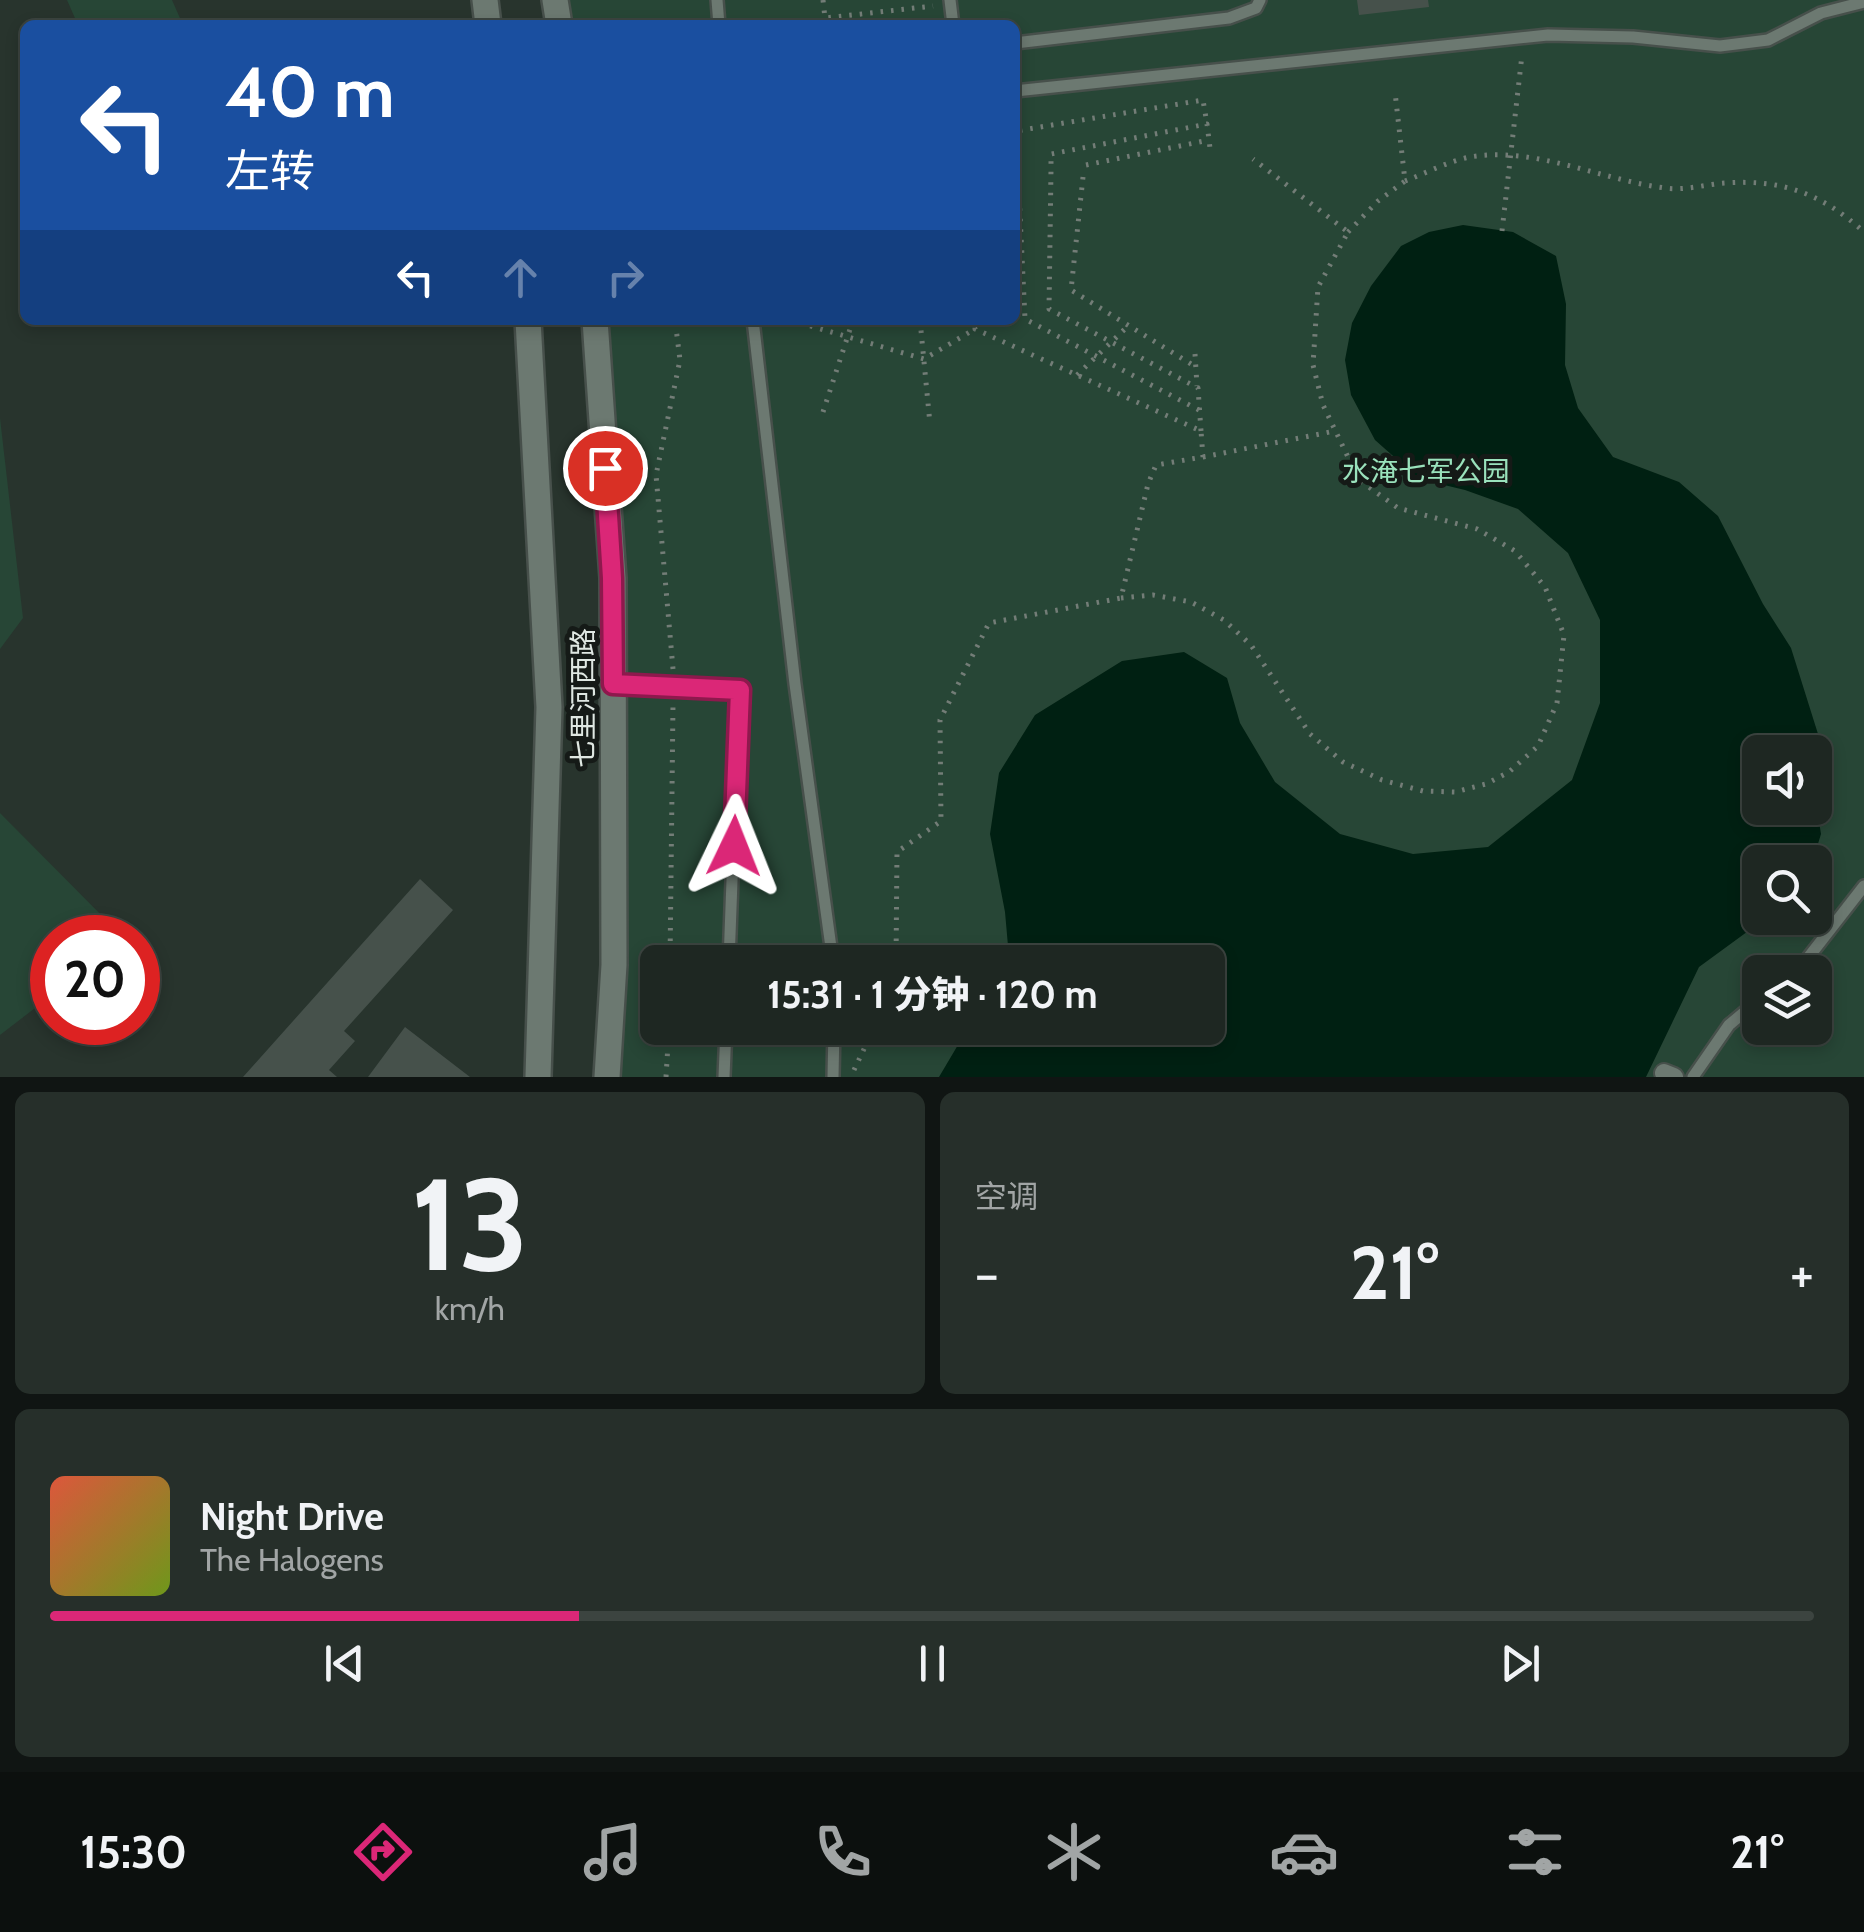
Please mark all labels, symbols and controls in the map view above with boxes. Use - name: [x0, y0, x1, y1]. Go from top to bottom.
- text: 40 m: [225, 49, 394, 135]
- icon: left: [60, 60, 190, 190]
- text: 左转: [225, 144, 315, 198]
- icon: left: [388, 250, 443, 305]
- icon: ahead: [493, 250, 548, 305]
- icon: right: [598, 250, 653, 305]
- pin: [563, 426, 648, 511]
- icon: arrive: [578, 441, 633, 496]
- park label: 水淹七军公园: [1342, 454, 1510, 488]
- street label: 七里河西路: [566, 628, 600, 768]
- map controls: [1742, 735, 1832, 1045]
- button: sound: [1742, 735, 1832, 825]
- position arrow: [682, 794, 786, 898]
- button: search: [1742, 845, 1832, 935]
- speed limit sign: 20: [30, 915, 160, 1045]
- button: layers: [1742, 955, 1832, 1045]
- text: 15:31 · 1 分钟 · 120 m: [767, 971, 1098, 1018]
- text: 13: [411, 1145, 529, 1303]
- text: 空调: [975, 1177, 1039, 1216]
- text: 21°: [1350, 1227, 1439, 1318]
- text: −: [975, 1240, 999, 1307]
- text: +: [1790, 1240, 1814, 1307]
- text: km/h: [435, 1289, 505, 1328]
- text: Night Drive: [200, 1493, 384, 1540]
- text: The Halogens: [200, 1540, 384, 1579]
- icon: previous: [317, 1636, 372, 1691]
- icon: pause: [905, 1636, 960, 1691]
- icon: next: [1493, 1636, 1548, 1691]
- icon: directions: [348, 1817, 418, 1887]
- icon: music: [578, 1817, 648, 1887]
- icon: phone: [808, 1817, 878, 1887]
- icon: climate: [1039, 1817, 1109, 1887]
- icon: car: [1269, 1817, 1339, 1887]
- icon: filters: [1500, 1817, 1570, 1887]
- text: 15:30: [80, 1825, 187, 1879]
- text: 21°: [1730, 1825, 1784, 1879]

